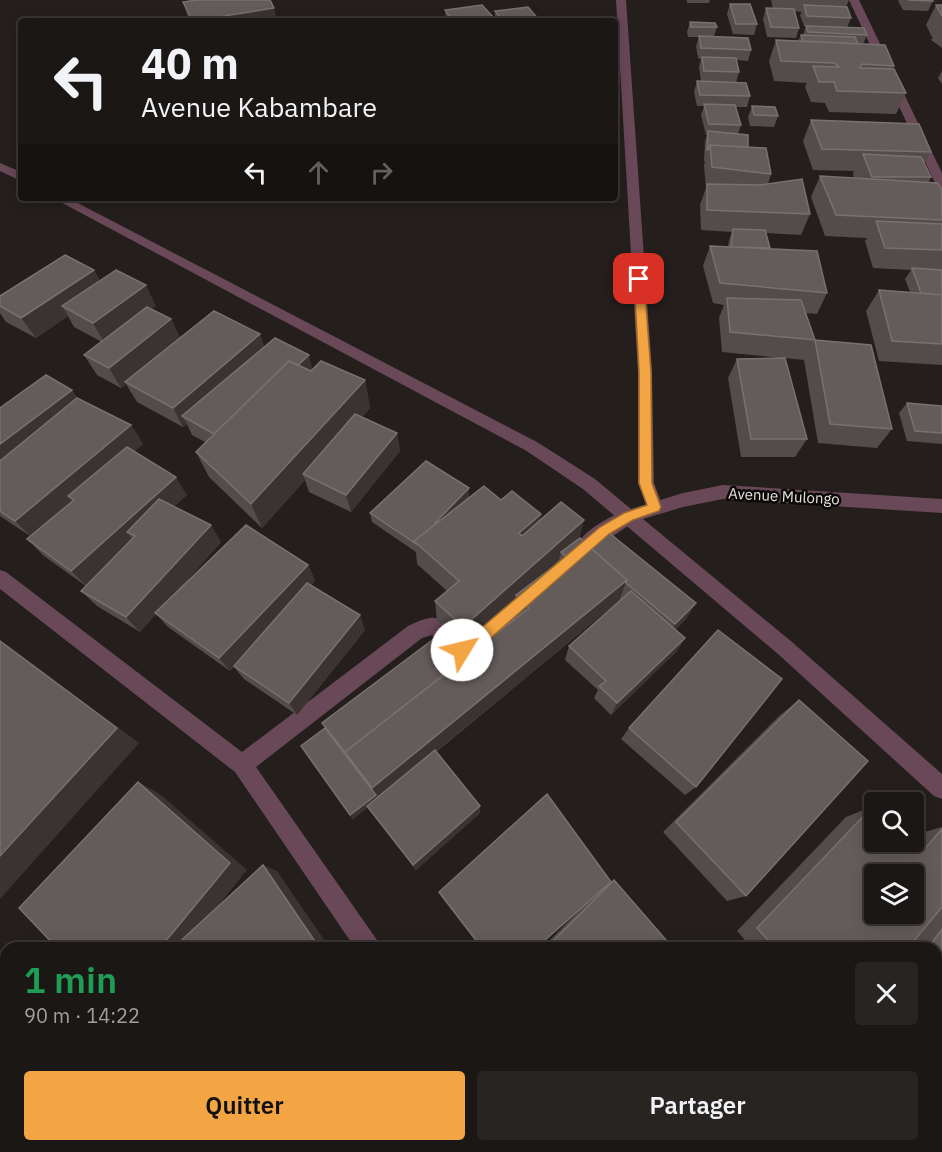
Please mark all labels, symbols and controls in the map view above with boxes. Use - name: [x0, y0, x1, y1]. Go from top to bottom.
- text: 40 m: [141, 36, 239, 91]
- icon: left: [42, 42, 120, 120]
- text: Avenue Kabambare: [141, 89, 377, 124]
- icon: left: [239, 156, 272, 189]
- icon: ahead: [302, 156, 335, 189]
- icon: right: [365, 156, 398, 189]
- pin: [613, 253, 664, 304]
- icon: arrive: [622, 262, 655, 295]
- street label: Avenue Mulongo: [728, 484, 840, 508]
- position arrow: [430, 618, 494, 682]
- map controls: [864, 792, 924, 924]
- button: search: [864, 792, 924, 852]
- button: layers: [864, 864, 924, 924]
- text: 1 min: [24, 956, 117, 1003]
- button: close: [855, 962, 918, 1025]
- text: 90 m · 14:22: [24, 1002, 140, 1029]
- button: Quitter: [24, 1071, 465, 1140]
- button: Partager: [477, 1071, 918, 1140]

